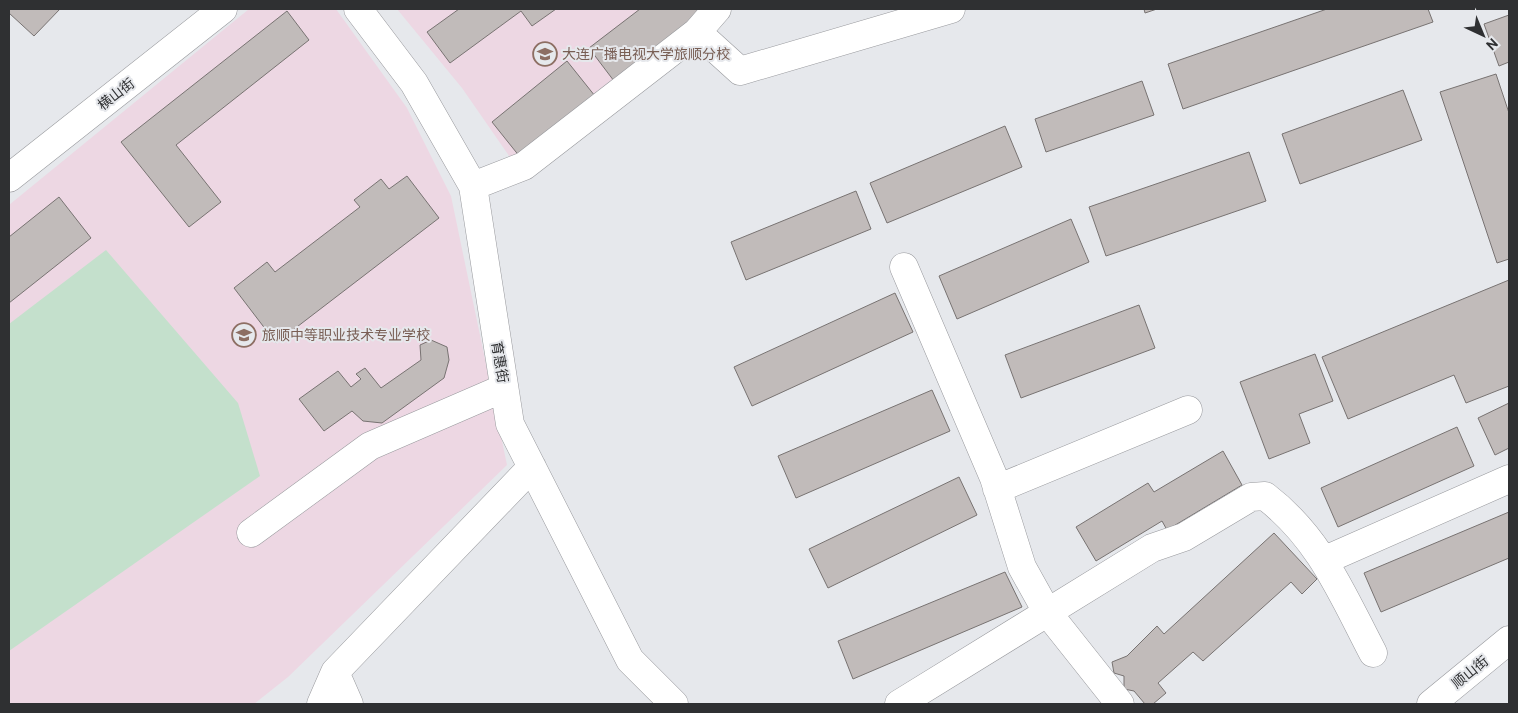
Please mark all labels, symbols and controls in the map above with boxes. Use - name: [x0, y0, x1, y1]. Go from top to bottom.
- north arrow: [1458, 10, 1508, 60]
- text: N: [1481, 34, 1501, 53]
- school or university icon: 大连广播电视大学旅顺分校: [532, 41, 558, 67]
- place label: 大连广播电视大学旅顺分校: [562, 46, 730, 64]
- street label: 横山街: [95, 76, 139, 115]
- school or university icon: 旅顺中等职业技术专业学校: [231, 322, 257, 348]
- place label: 旅顺中等职业技术专业学校: [262, 327, 430, 345]
- street label: 育惠街: [487, 340, 510, 384]
- street label: 顺山街: [1449, 653, 1493, 693]

